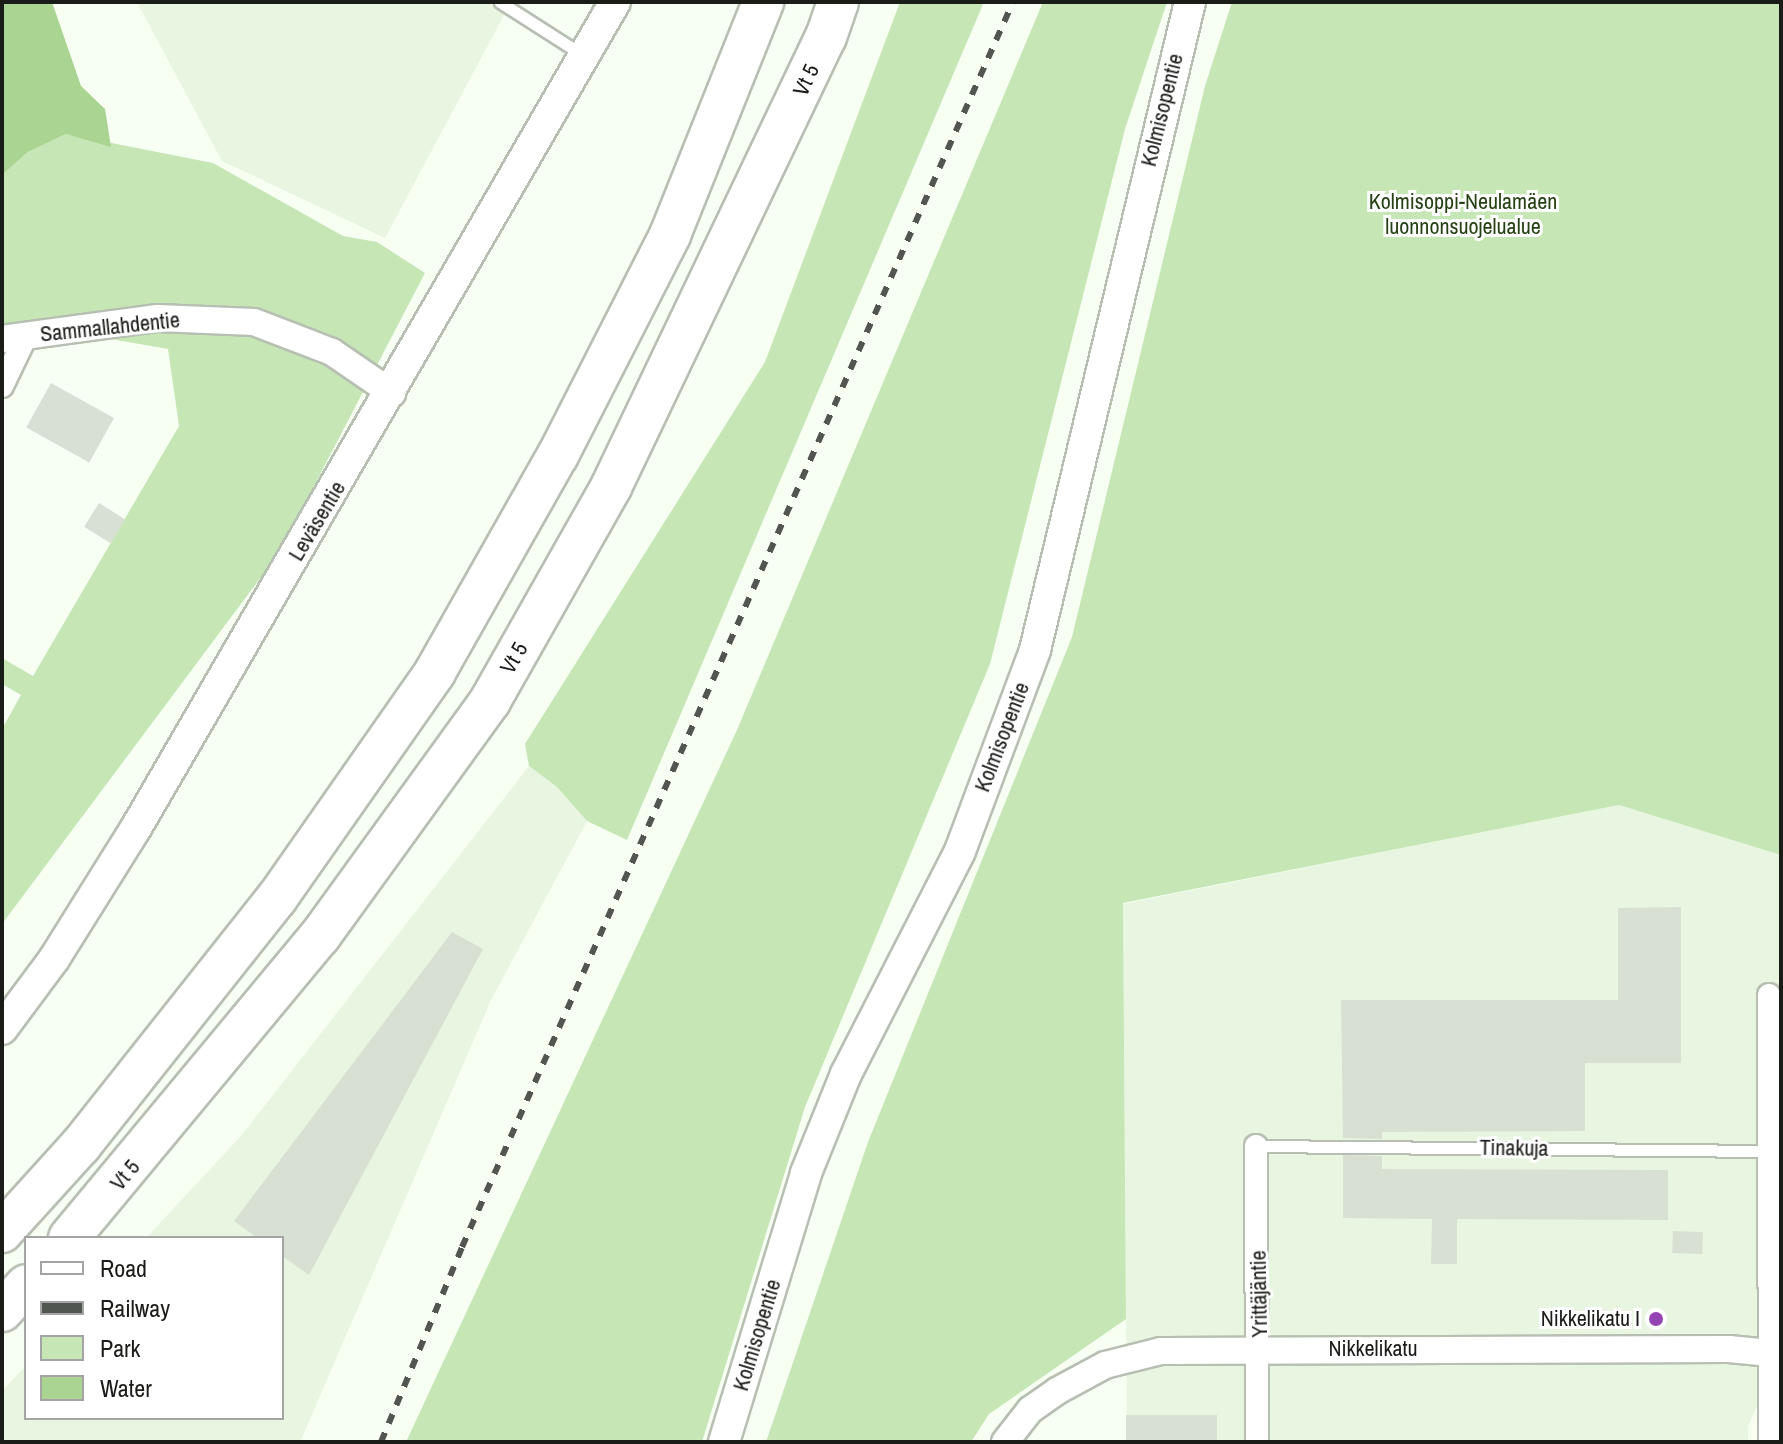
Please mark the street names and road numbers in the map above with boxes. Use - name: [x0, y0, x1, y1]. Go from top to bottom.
- street label: Kolmisopentie: [1135, 51, 1189, 169]
- street label: Vt 5: [787, 60, 825, 100]
- street label: Sammallahdentie: [39, 307, 181, 347]
- street label: Leväsentie: [283, 476, 351, 566]
- street label: Vt 5: [495, 638, 533, 678]
- street label: Kolmisopentie: [969, 678, 1035, 796]
- street label: Tinakuja: [1479, 1134, 1549, 1162]
- street label: Vt 5: [105, 1154, 145, 1196]
- street label: Yrittäjäntie: [1245, 1250, 1273, 1338]
- street label: Kolmisopentie: [728, 1276, 786, 1394]
- street label: Nikkelikatu: [1328, 1336, 1418, 1362]

